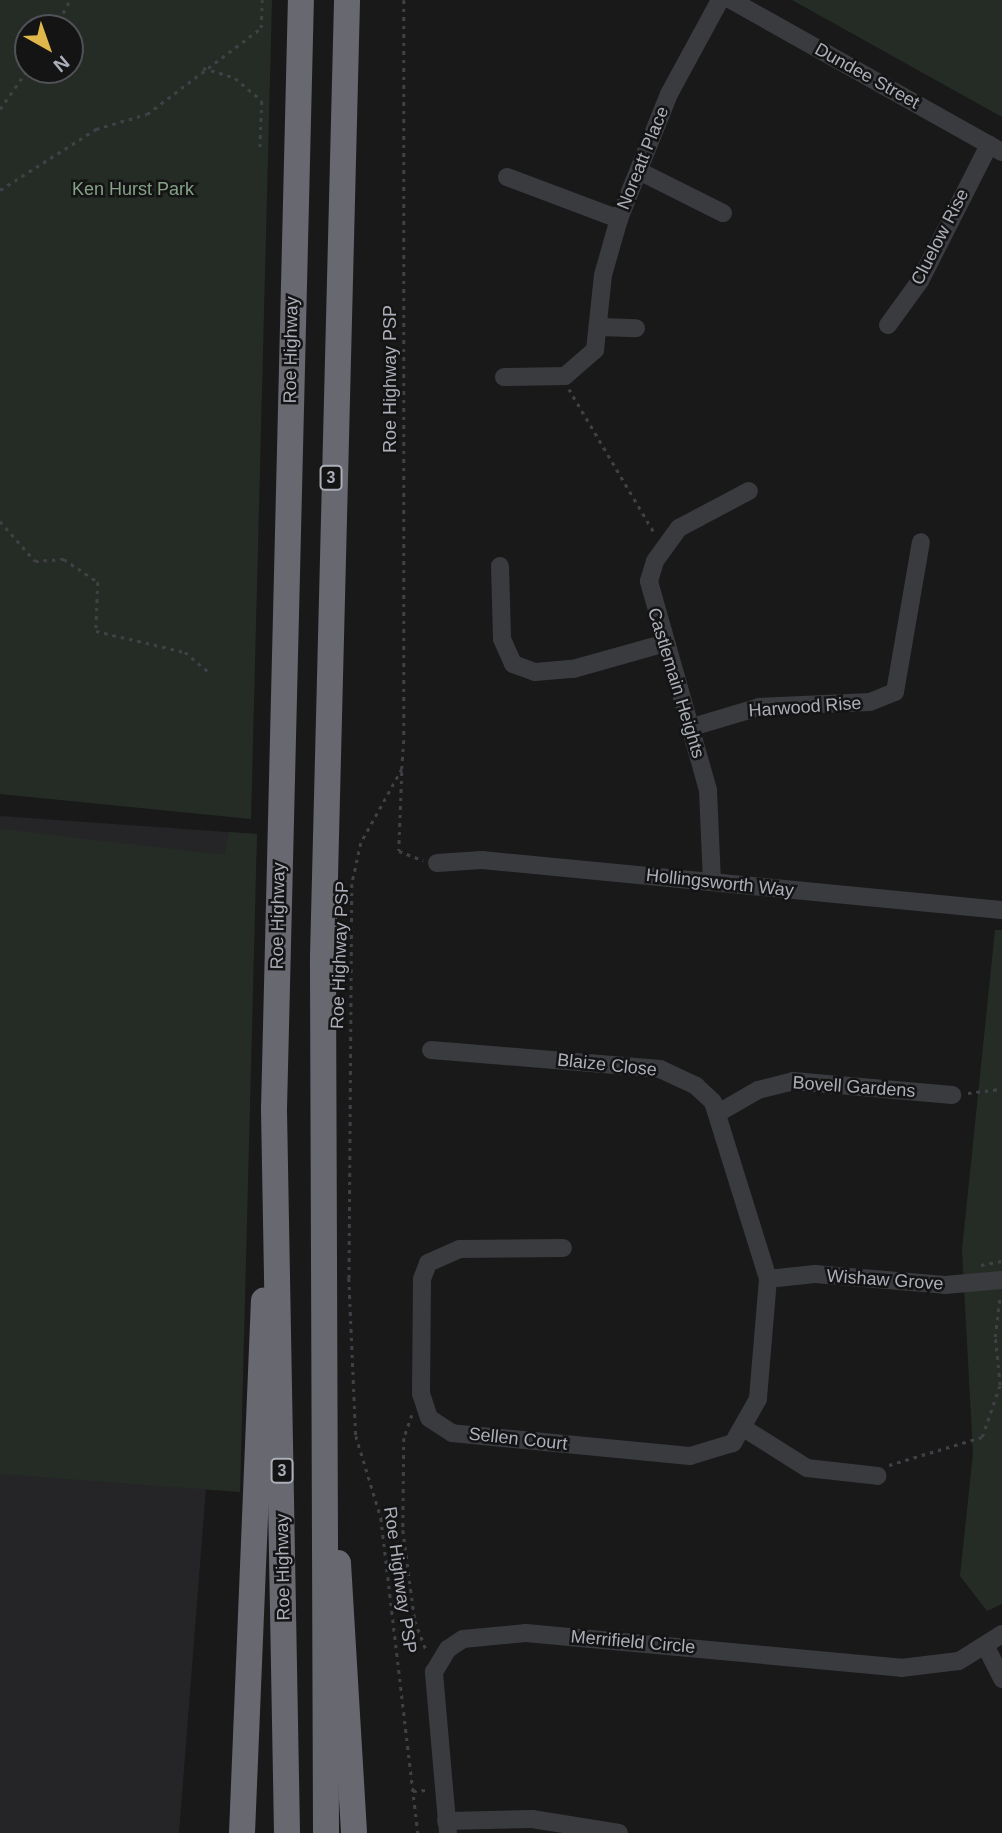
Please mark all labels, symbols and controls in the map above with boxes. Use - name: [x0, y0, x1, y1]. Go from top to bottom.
- north arrow: [14, 14, 84, 84]
- street label: Dundee Street: [811, 38, 923, 114]
- text: N: [50, 51, 74, 76]
- street label: Noreatt Place: [613, 103, 673, 213]
- park label: Ken Hurst Park: [72, 178, 194, 200]
- street label: Cluelow Rise: [907, 185, 973, 289]
- street label: Roe Highway: [279, 296, 303, 404]
- street label: Roe Highway PSP: [379, 305, 401, 453]
- road number: 3: [319, 466, 343, 491]
- street label: Castlemain Heights: [643, 605, 709, 761]
- street label: Harwood Rise: [748, 692, 862, 722]
- street label: Roe Highway: [266, 862, 290, 970]
- street label: Hollingsworth Way: [645, 865, 795, 901]
- street label: Roe Highway PSP: [327, 881, 353, 1029]
- street label: Blaize Close: [556, 1049, 658, 1081]
- street label: Bovell Gardens: [792, 1072, 916, 1102]
- street label: Wishaw Grove: [826, 1265, 944, 1295]
- street label: Sellen Court: [468, 1423, 568, 1455]
- road number: 3: [270, 1458, 294, 1484]
- street label: Roe Highway PSP: [379, 1505, 421, 1655]
- street label: Roe Highway: [271, 1513, 295, 1621]
- street label: Merrifield Circle: [570, 1626, 696, 1658]

